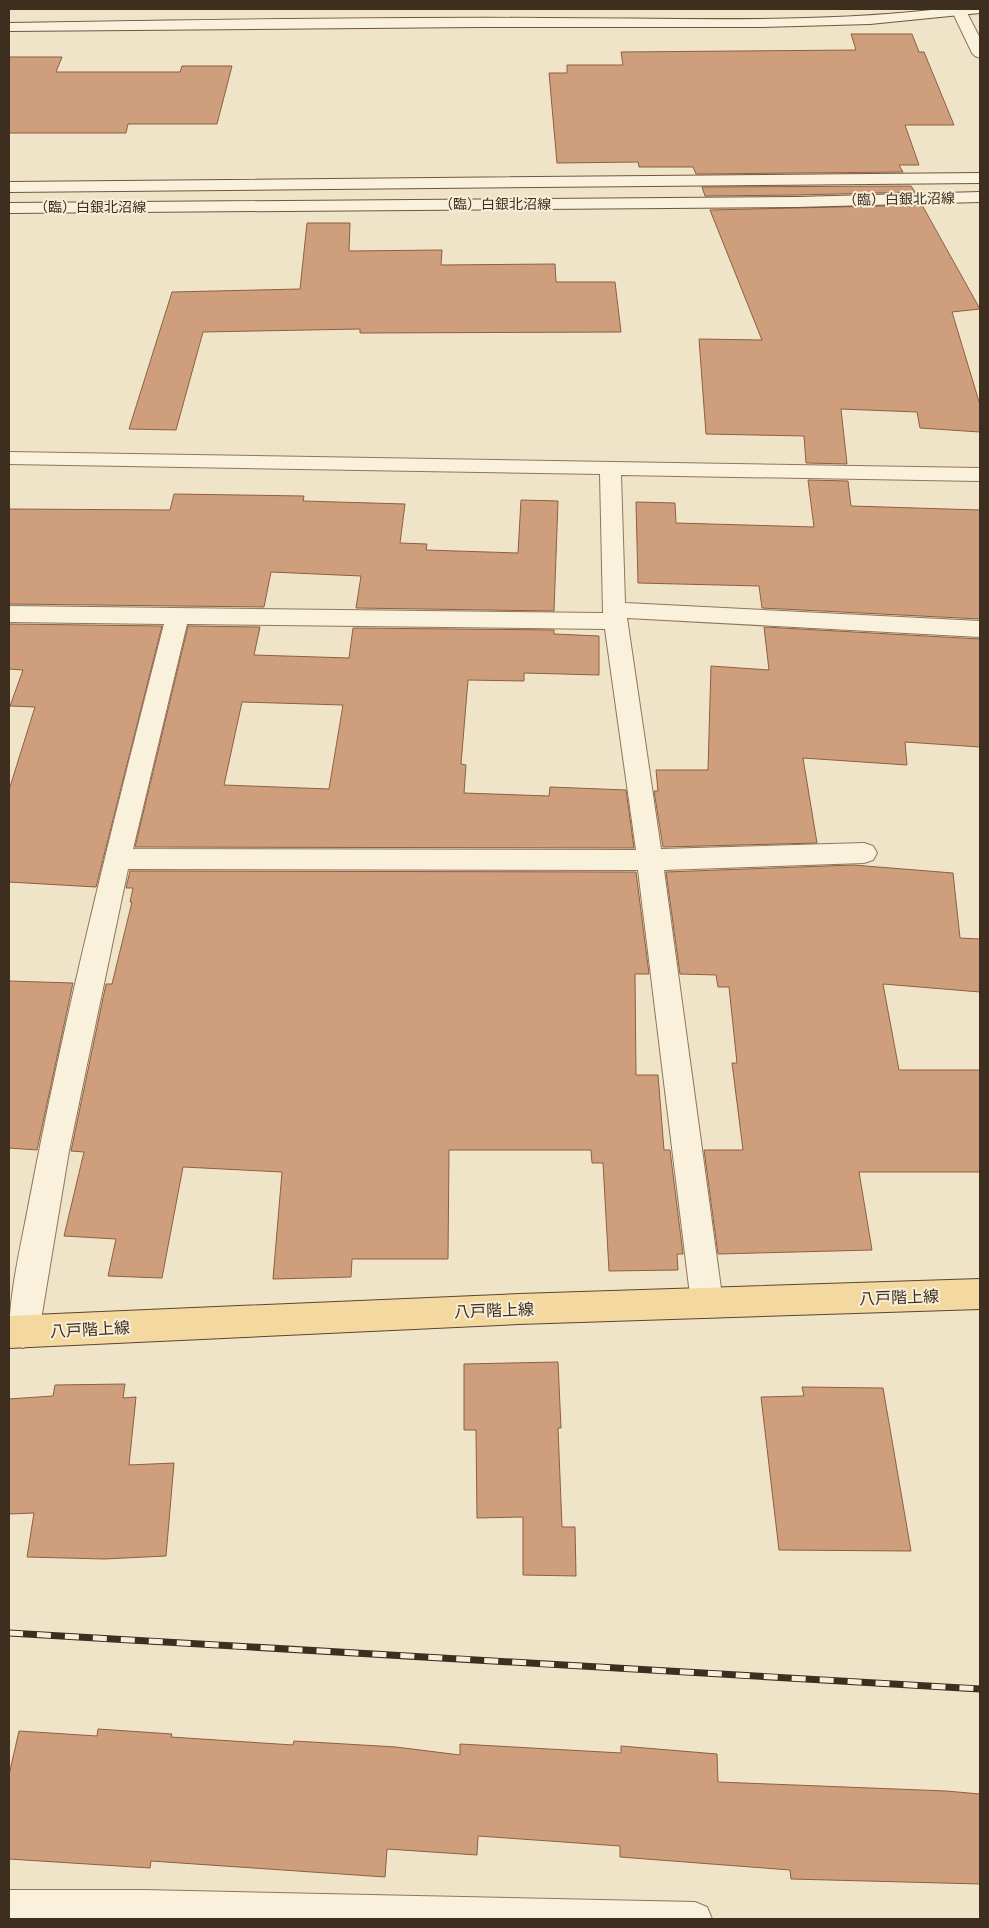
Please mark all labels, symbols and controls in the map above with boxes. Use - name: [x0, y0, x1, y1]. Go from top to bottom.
- street label: （臨）白銀北沼線: [843, 188, 955, 211]
- street label: （臨）白銀北沼線: [439, 194, 551, 215]
- street label: （臨）白銀北沼線: [34, 197, 146, 218]
- street label: 八戸階上線: [859, 1285, 939, 1311]
- street label: 八戸階上線: [454, 1298, 534, 1324]
- street label: 八戸階上線: [49, 1316, 131, 1344]

